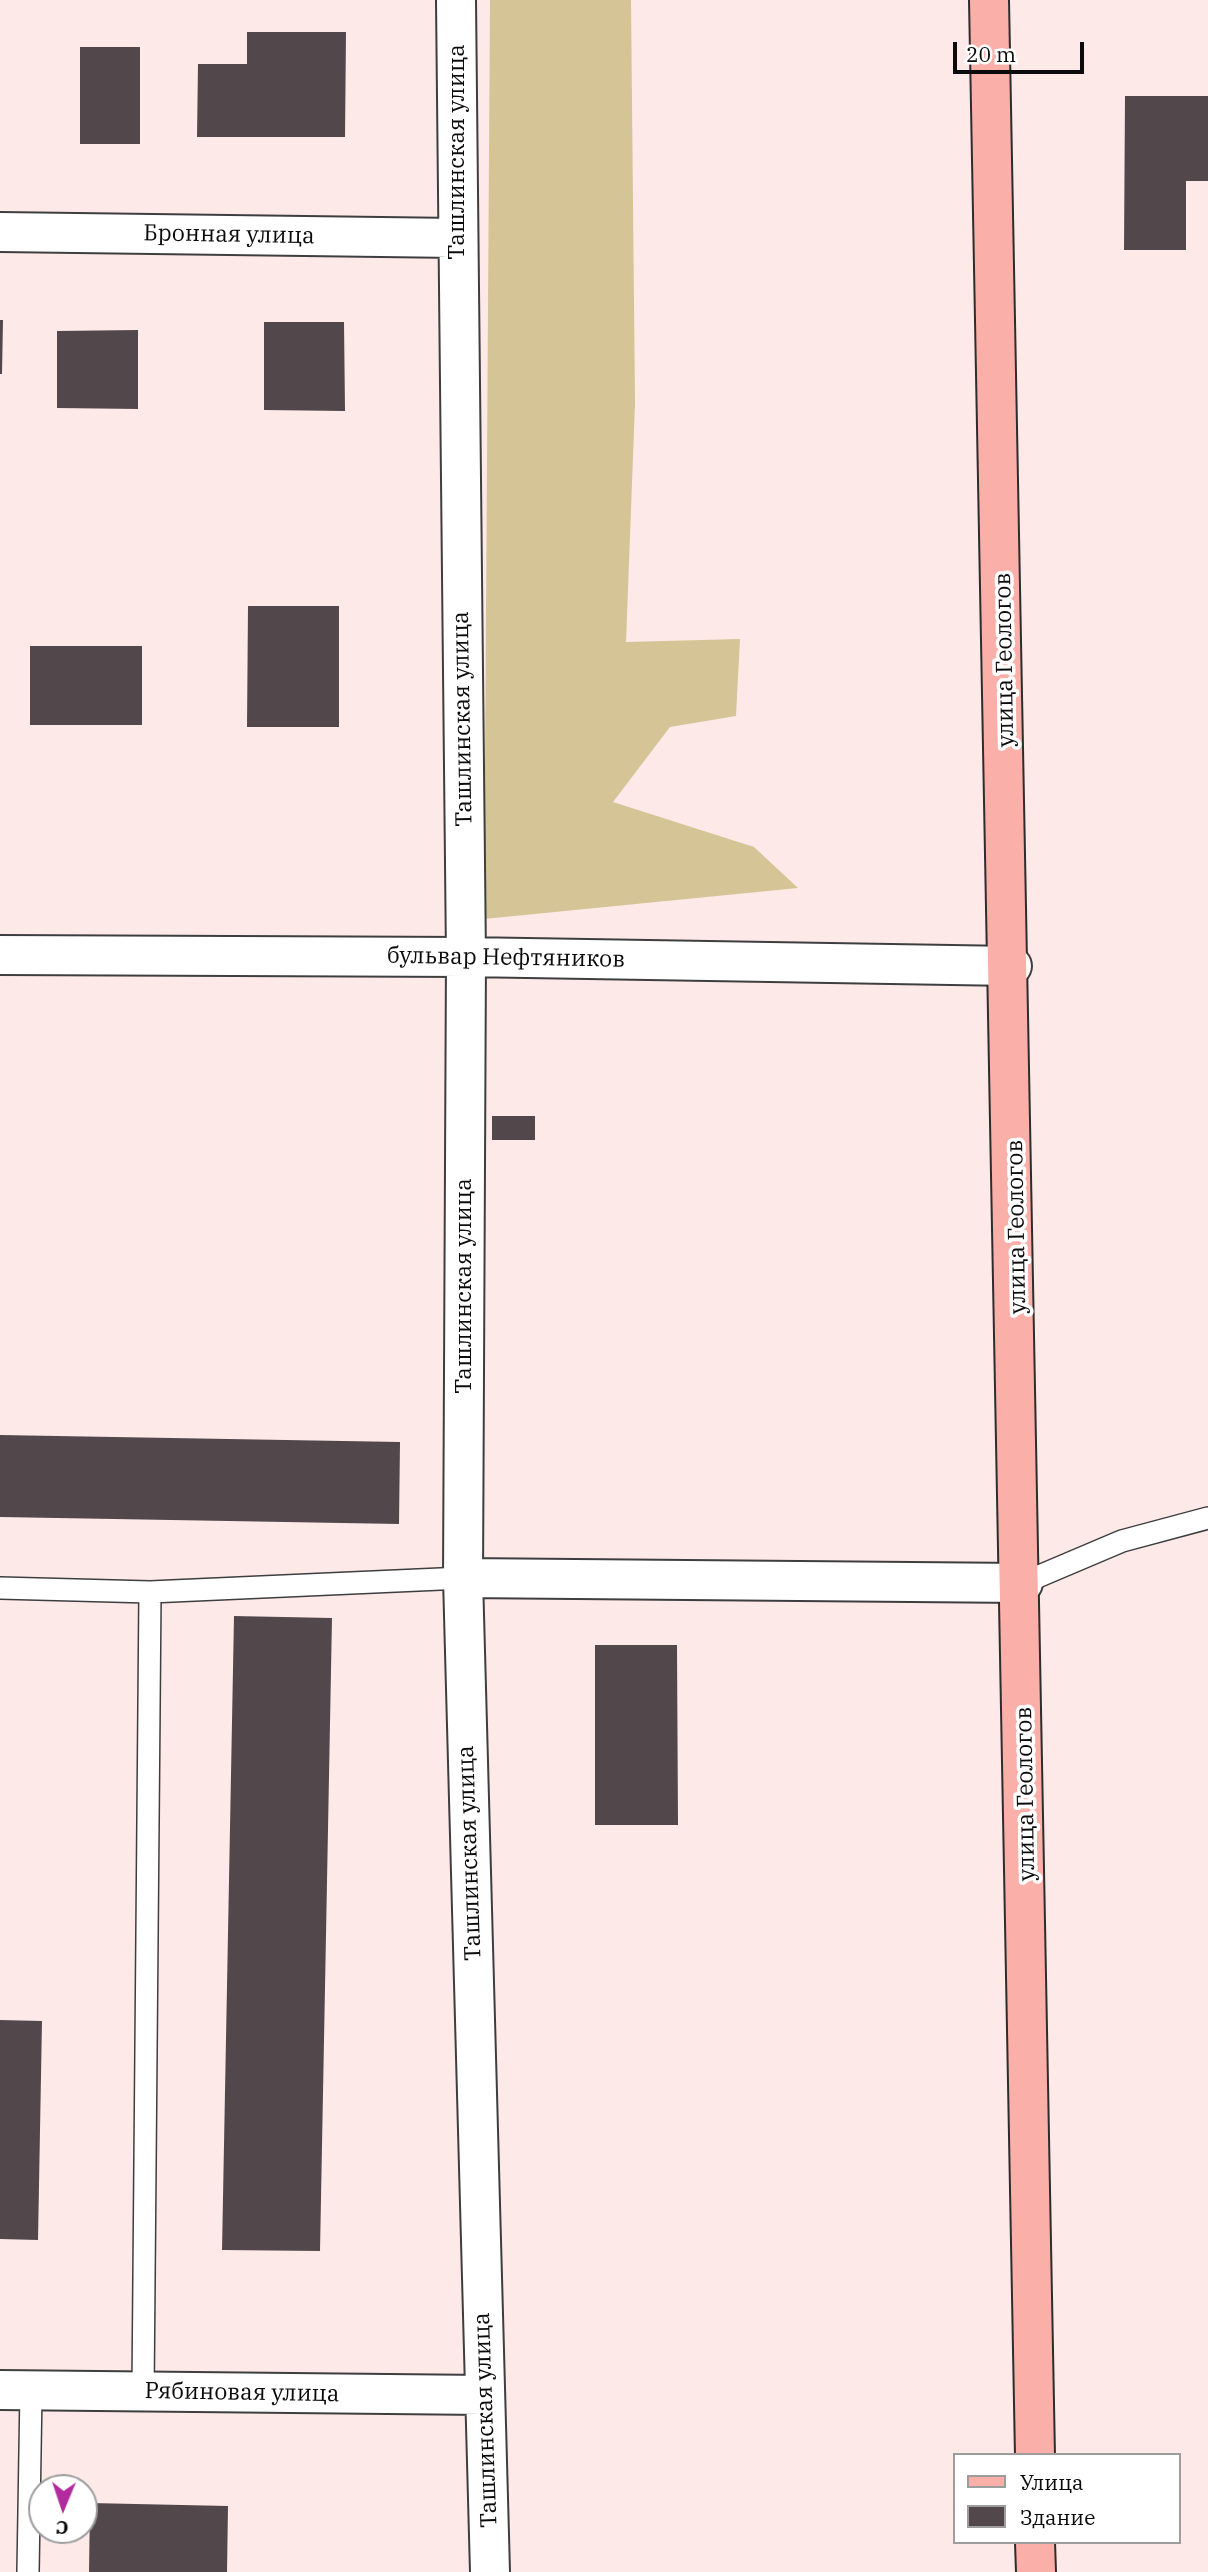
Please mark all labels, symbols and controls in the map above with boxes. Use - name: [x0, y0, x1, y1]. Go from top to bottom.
- scale bar: [956, 28, 1087, 72]
- text: 20 m: [966, 40, 1016, 68]
- street label: Ташлинская улица: [443, 44, 471, 260]
- street label: Бронная улица: [143, 220, 315, 250]
- street label: улица Геологов: [990, 573, 1020, 747]
- street label: Ташлинская улица: [447, 611, 479, 827]
- street label: бульвар Нефтяников: [387, 942, 625, 974]
- street label: улица Геологов: [1002, 1140, 1032, 1314]
- street label: Ташлинская улица: [450, 1178, 478, 1394]
- street label: улица Геологов: [1011, 1707, 1041, 1881]
- street label: Ташлинская улица: [452, 1745, 488, 1961]
- street label: Ташлинская улица: [468, 2312, 504, 2528]
- street label: Рябиновая улица: [144, 2378, 340, 2408]
- legend: [953, 2453, 1180, 2544]
- text: Улица: [1020, 2468, 1084, 2496]
- north arrow: [28, 2474, 98, 2544]
- text: Здание: [1020, 2503, 1095, 2531]
- text: С: [56, 2516, 69, 2540]

